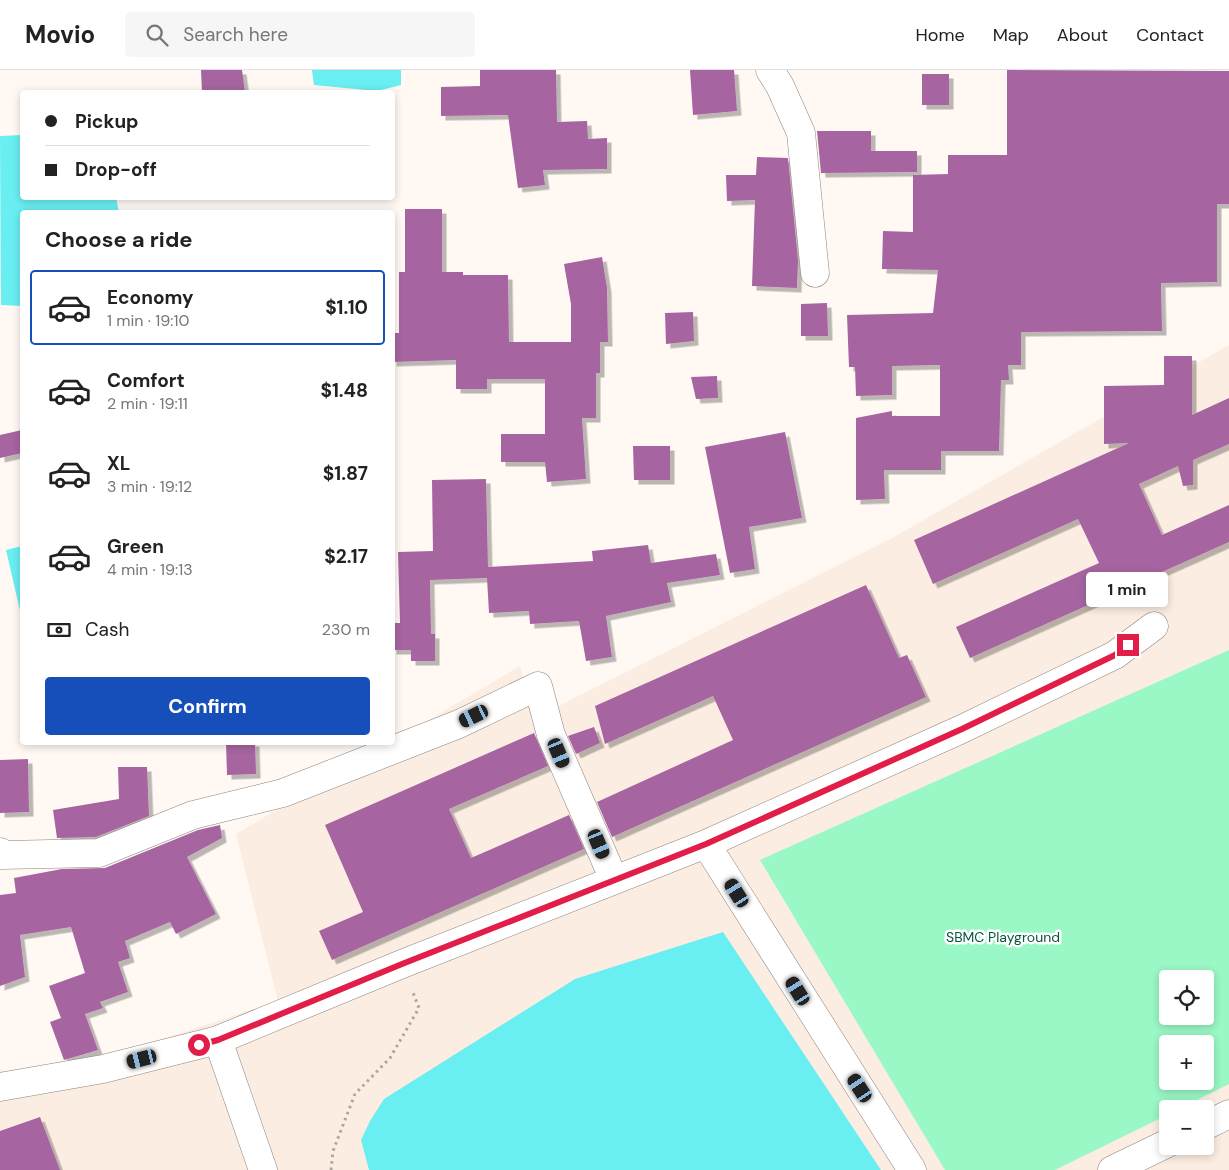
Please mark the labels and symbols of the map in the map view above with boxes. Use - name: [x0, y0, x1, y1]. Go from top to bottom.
- callout: 1 min: [1087, 572, 1169, 608]
- route end: [1117, 634, 1139, 656]
- car: [457, 703, 490, 729]
- car: [546, 736, 571, 770]
- car: [586, 827, 611, 861]
- car: [722, 876, 751, 910]
- park label: SBMC Playground: [946, 928, 1060, 946]
- car: [783, 974, 812, 1008]
- route start: [188, 1034, 210, 1056]
- car: [125, 1048, 158, 1070]
- car: [845, 1071, 874, 1105]

